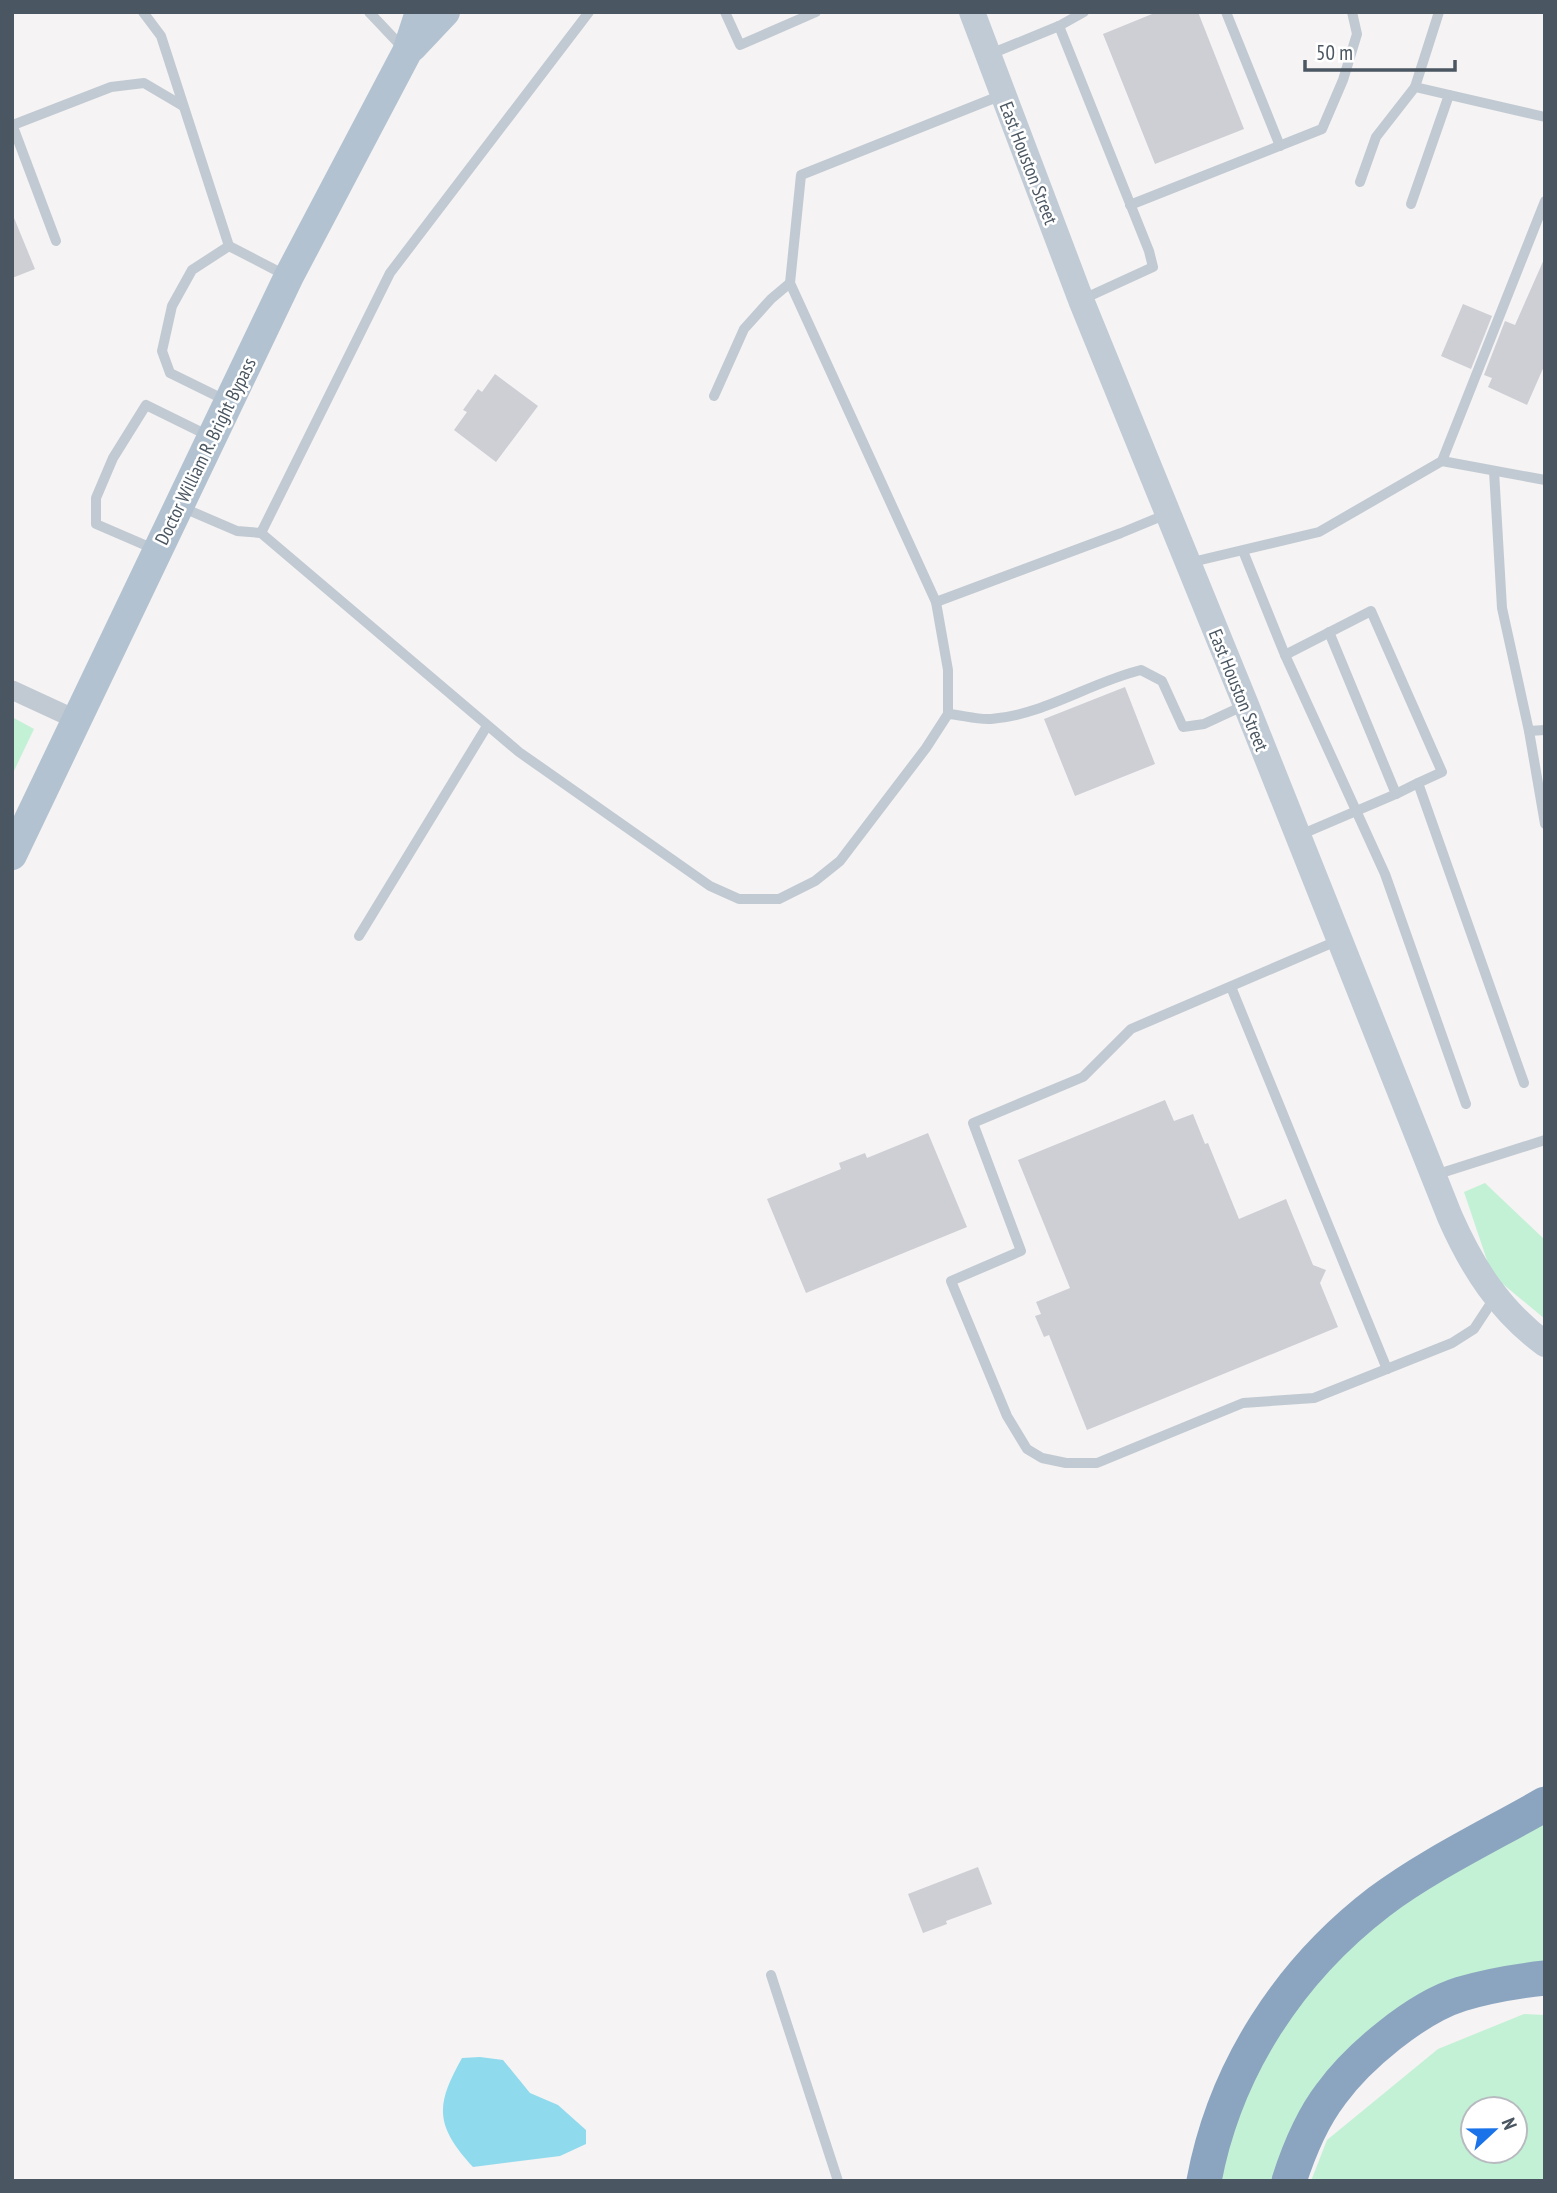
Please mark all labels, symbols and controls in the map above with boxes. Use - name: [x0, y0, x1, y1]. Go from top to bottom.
- scale bar: [1305, 28, 1456, 72]
- text: 50 m: [1316, 39, 1353, 66]
- street label: East Houston Street: [995, 98, 1064, 228]
- street label: Doctor William R. Bright Bypass: [149, 354, 261, 548]
- street label: East Houston Street: [1204, 625, 1275, 755]
- north arrow: [1459, 2095, 1529, 2165]
- text: N: [1497, 2114, 1523, 2133]

